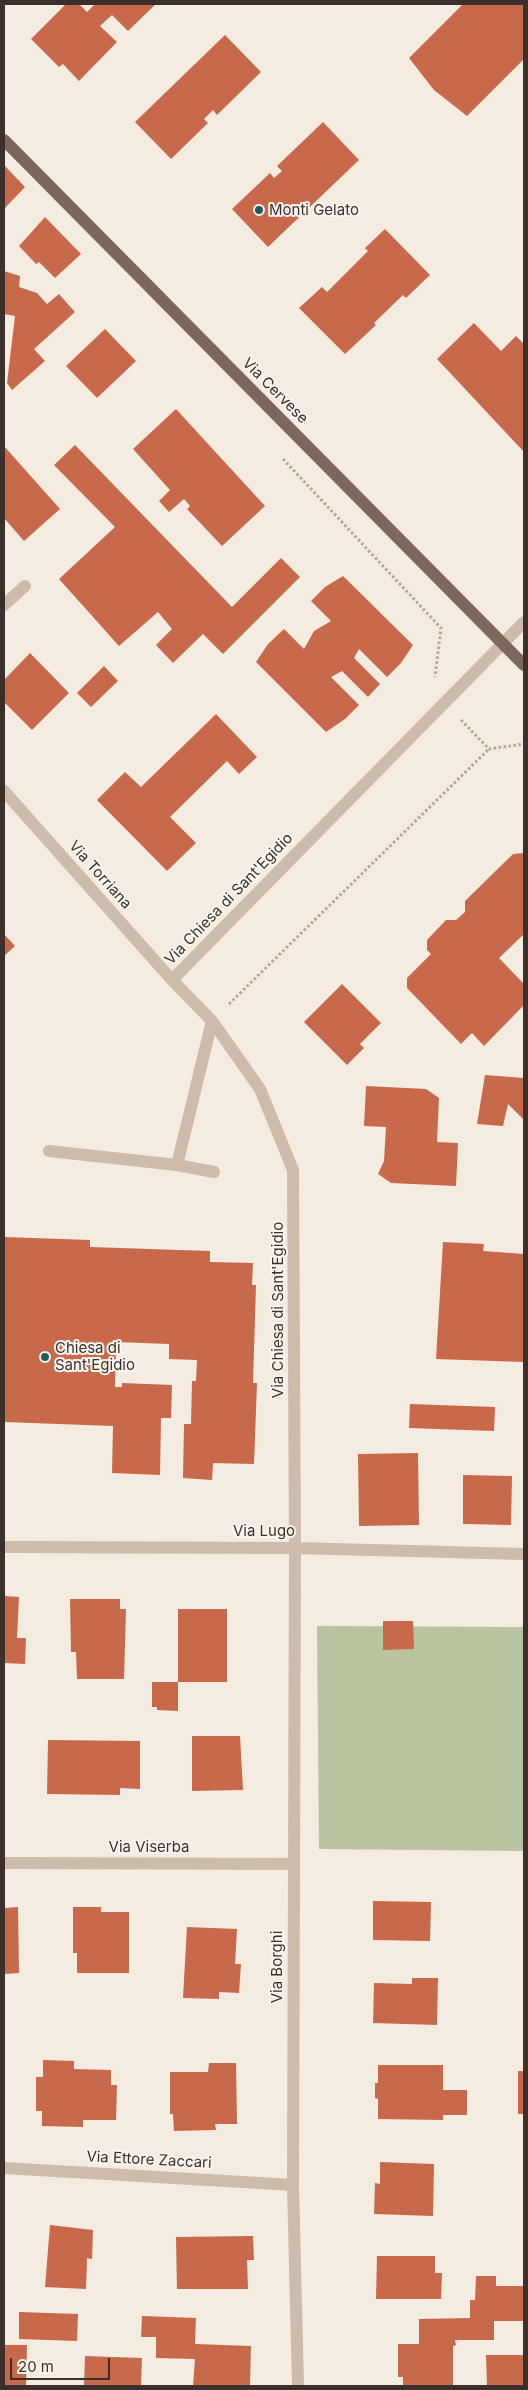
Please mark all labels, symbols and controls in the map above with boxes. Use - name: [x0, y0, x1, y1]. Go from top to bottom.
- place label: Monti Gelato: [269, 201, 359, 219]
- marker: Monti Gelato: [253, 204, 265, 216]
- street label: Via Cervese: [238, 354, 312, 428]
- street label: Via Chiesa di Sant'Egidio: [161, 829, 297, 969]
- street label: Via Torriana: [65, 837, 135, 913]
- street label: Via Chiesa di Sant'Egidio: [269, 1222, 287, 1398]
- place label: Chiesa di Sant'Egidio: [55, 1339, 135, 1374]
- marker: Chiesa di Sant'Egidio: [39, 1351, 51, 1363]
- street label: Via Lugo: [233, 1522, 295, 1540]
- street label: Via Viserba: [109, 1838, 189, 1856]
- street label: Via Borghi: [268, 1931, 286, 2003]
- street label: Via Ettore Zaccari: [86, 2148, 212, 2172]
- scale bar: [12, 2348, 112, 2380]
- text: 20 m: [18, 2357, 54, 2376]

